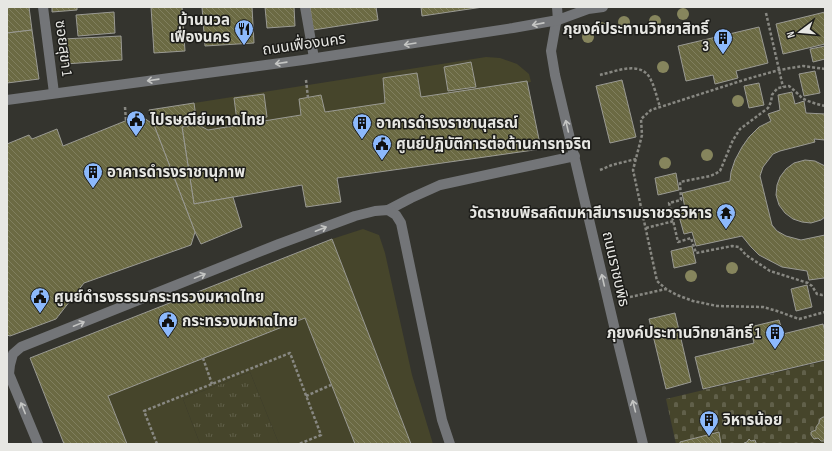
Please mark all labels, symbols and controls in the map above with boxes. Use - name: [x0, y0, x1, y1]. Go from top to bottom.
- place label: บ้านนวล เฟื่องนคร: [170, 11, 230, 47]
- north arrow: [780, 12, 820, 52]
- restaurant icon: บ้านนวล เฟื่องนคร: [233, 18, 255, 46]
- street label: ซอยสุขา 1: [51, 19, 76, 78]
- place label: ภุยงค์ประทานวิทยาสิทธิ์ 3: [563, 19, 710, 56]
- one-way arrow: [532, 20, 545, 28]
- street label: ถนนเฟื่องนคร: [261, 27, 347, 60]
- building icon: ภุยงค์ประทานวิทยาสิทธิ์ 3: [712, 27, 734, 55]
- text: N: [784, 30, 798, 39]
- one-way arrow: [404, 40, 417, 48]
- one-way arrow: [275, 59, 288, 67]
- one-way arrow: [146, 76, 159, 84]
- public building icon: ไปรษณีย์มหาดไทย: [125, 109, 147, 137]
- place label: ไปรษณีย์มหาดไทย: [150, 111, 265, 130]
- building icon: อาคารดำรงราชานุสรณ์: [351, 112, 373, 140]
- place label: อาคารดำรงราชานุสรณ์: [376, 114, 518, 133]
- one-way arrow: [563, 120, 571, 133]
- public building icon: ศูนย์ปฏิบัติการต่อต้านการทุจริต: [371, 133, 393, 161]
- place label: ศูนย์ปฏิบัติการต่อต้านการทุจริต: [396, 135, 591, 154]
- building icon: อาคารดำรงราชานุภาพ: [82, 161, 104, 189]
- place label: อาคารดำรงราชานุภาพ: [107, 163, 245, 182]
- temple icon: วัดราชบพิธสถิตมหาสีมารามราชวรวิหาร: [715, 202, 737, 230]
- place label: วัดราชบพิธสถิตมหาสีมารามราชวรวิหาร: [470, 204, 712, 223]
- one-way arrow: [314, 224, 326, 232]
- street label: ถนนราชบพิธ: [598, 230, 633, 309]
- one-way arrow: [193, 271, 205, 279]
- one-way arrow: [599, 274, 607, 287]
- public building icon: ศูนย์ดำรงธรรมกระทรวงมหาดไทย: [29, 286, 51, 314]
- place label: ศูนย์ดำรงธรรมกระทรวงมหาดไทย: [54, 288, 264, 307]
- public building icon: กระทรวงมหาดไทย: [157, 310, 179, 338]
- place label: กระทรวงมหาดไทย: [182, 312, 297, 331]
- one-way arrow: [72, 320, 84, 327]
- building icon: ภุยงค์ประทานวิทยาสิทธิ์ 1: [764, 322, 786, 350]
- place label: ภุยงค์ประทานวิทยาสิทธิ์ 1: [607, 323, 761, 343]
- one-way arrow: [630, 400, 637, 413]
- one-way arrow: [19, 402, 26, 414]
- building icon: วิหารน้อย: [698, 409, 720, 437]
- place label: วิหารน้อย: [722, 411, 782, 430]

